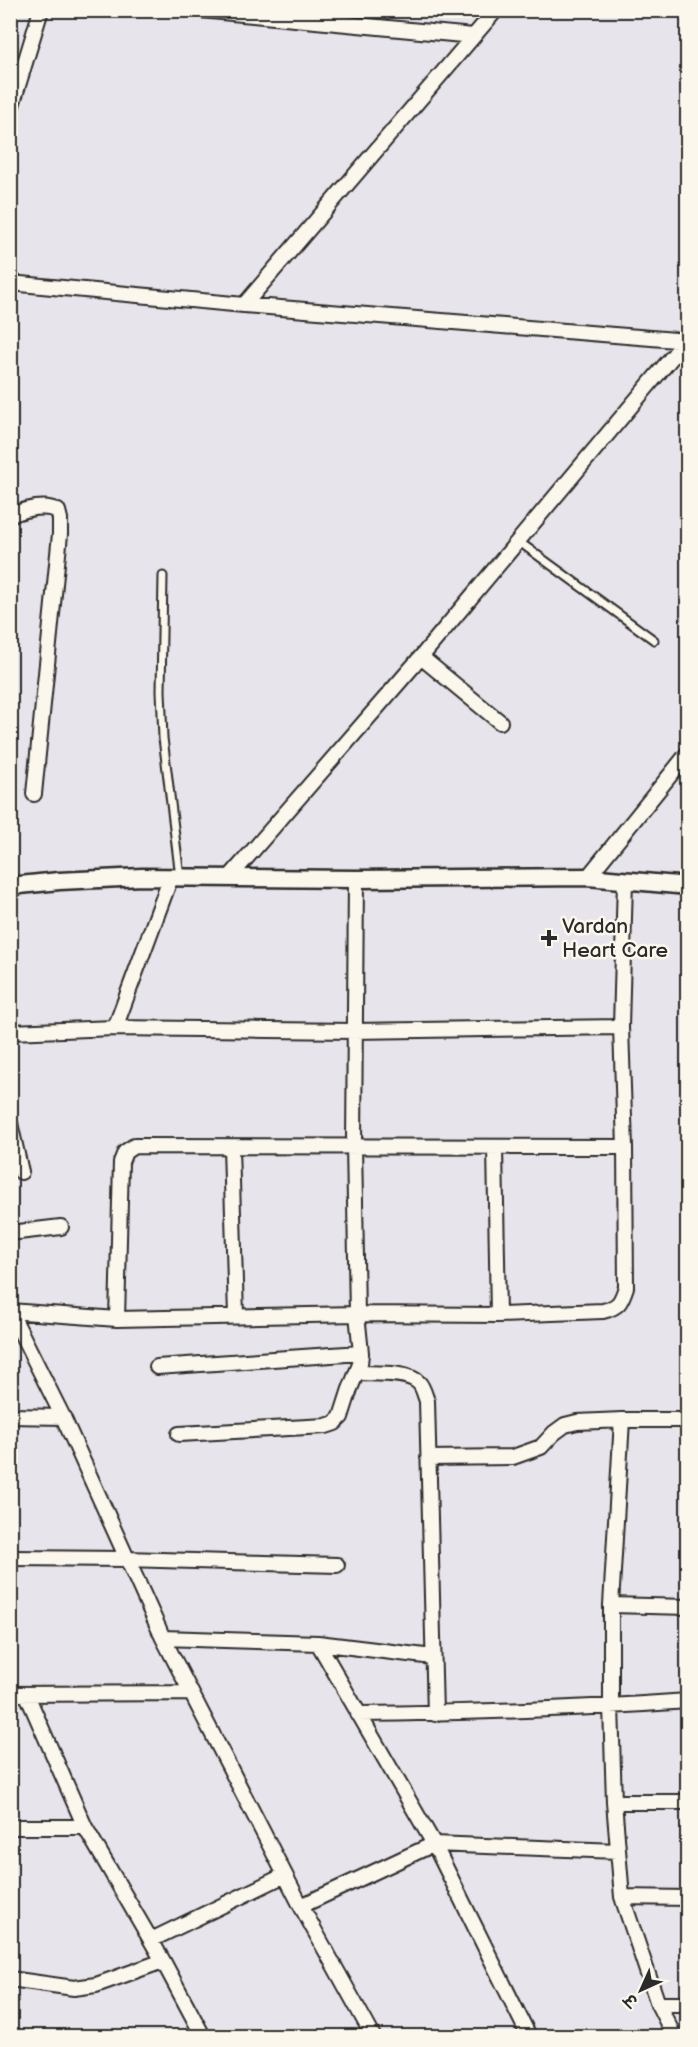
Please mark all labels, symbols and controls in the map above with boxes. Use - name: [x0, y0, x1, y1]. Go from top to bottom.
- place label: Vardan Heart Care: [562, 914, 668, 963]
- marker: Vardan Heart Care: [540, 929, 558, 947]
- north arrow: [611, 1960, 671, 2020]
- text: उ: [620, 1988, 643, 2011]

